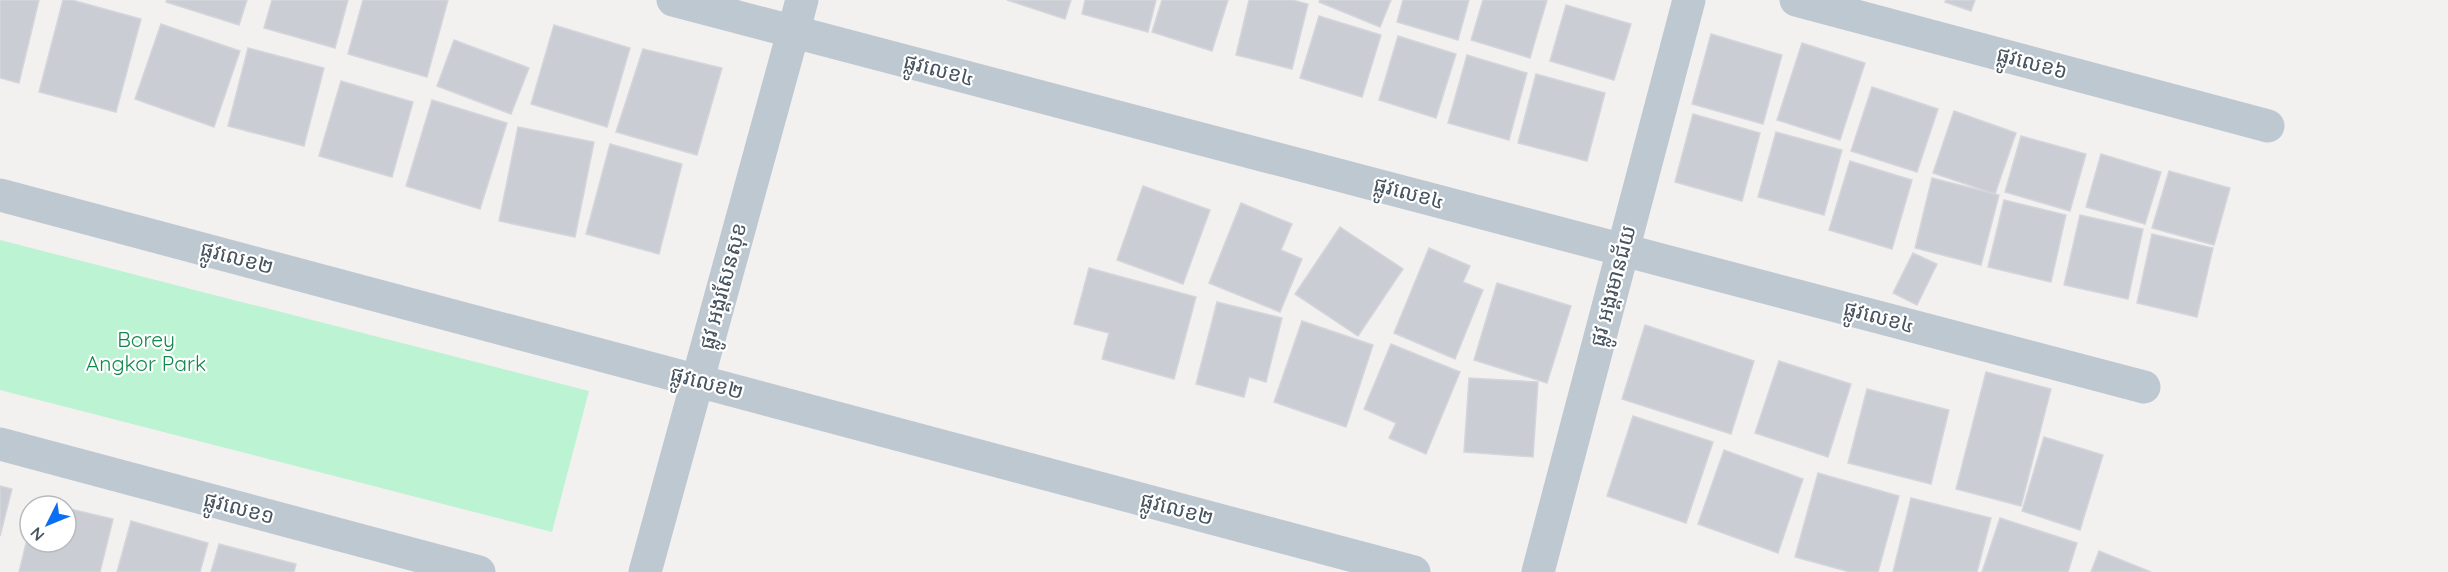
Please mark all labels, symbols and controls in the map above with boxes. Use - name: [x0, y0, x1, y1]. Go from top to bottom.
- street label: ផ្លូវលេខ៦: [1992, 40, 2071, 91]
- street label: ផ្លូវលេខ៤: [899, 47, 978, 98]
- street label: ផ្លូវលេខ៤: [1369, 170, 1448, 221]
- street label: ផ្លូវ អង្គរសែនសុខ: [693, 219, 758, 354]
- street label: ផ្លូវ អង្គរមានជ័យ: [1583, 222, 1648, 351]
- street label: ផ្លូវលេខ២: [196, 235, 277, 286]
- street label: ផ្លូវលេខ៤: [1839, 294, 1918, 345]
- park label: Borey Angkor Park: [86, 326, 206, 376]
- street label: ផ្លូវលេខ២: [666, 360, 747, 411]
- street label: ផ្លូវលេខ១: [199, 485, 278, 536]
- street label: ផ្លូវលេខ២: [1136, 486, 1217, 537]
- north arrow: [18, 494, 78, 554]
- text: N: [26, 523, 48, 545]

